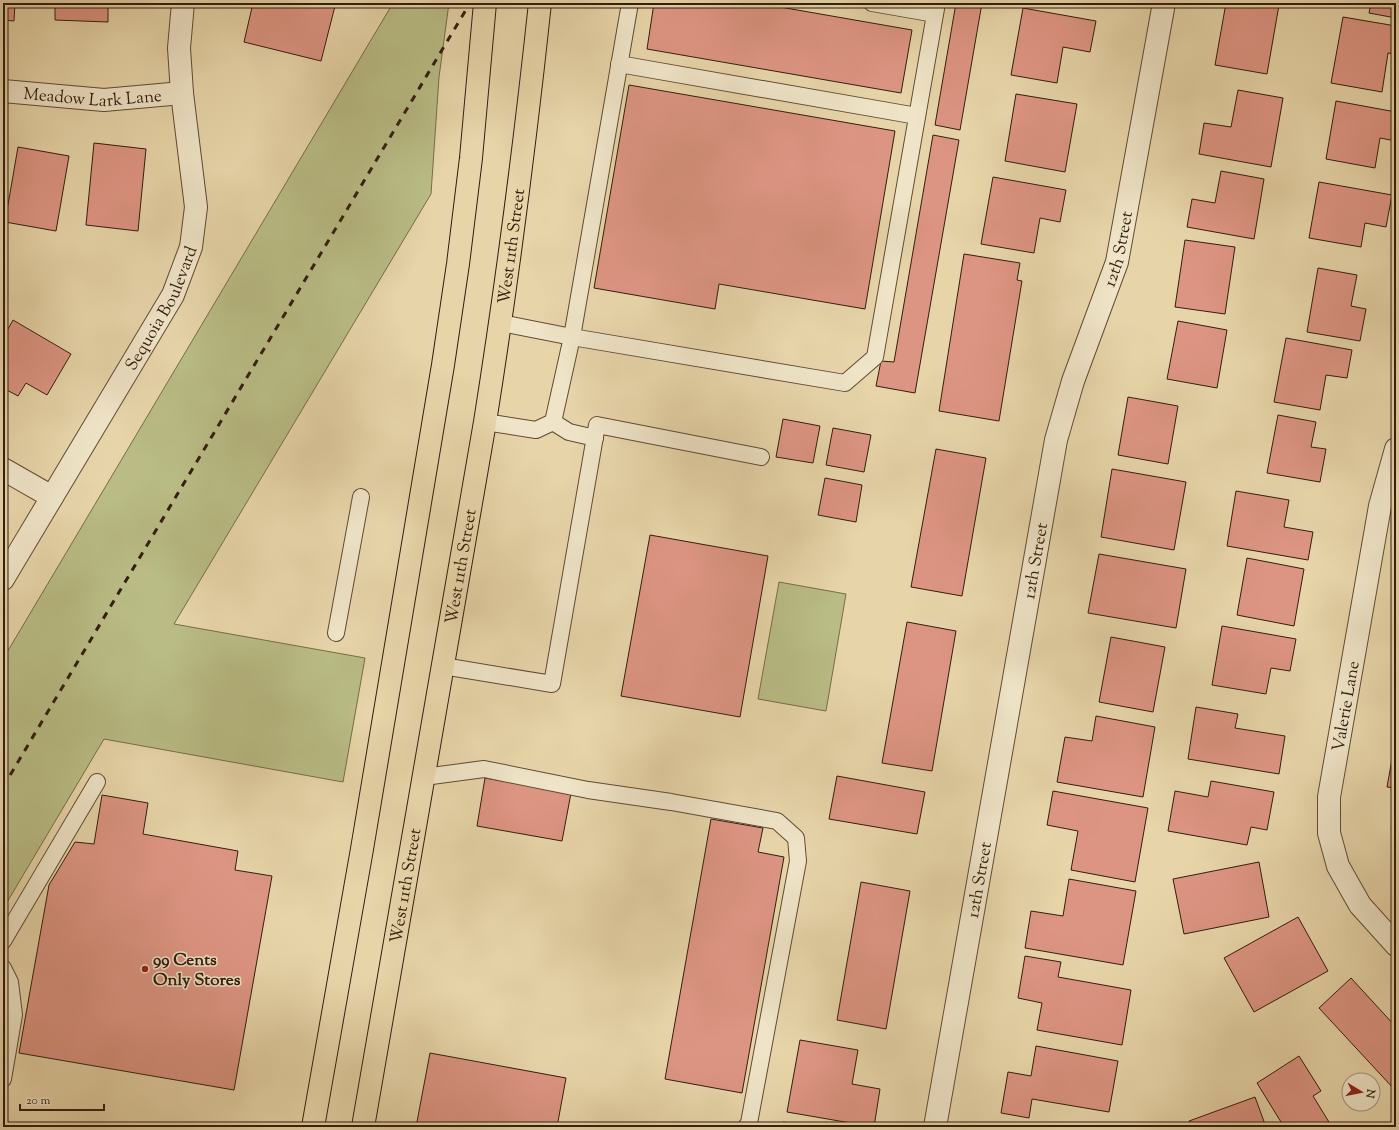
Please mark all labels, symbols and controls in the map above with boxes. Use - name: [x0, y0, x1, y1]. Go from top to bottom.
- street label: Meadow Lark Lane: [22, 83, 163, 114]
- street label: West 11th Street: [493, 187, 532, 306]
- street label: 12th Street: [1099, 209, 1140, 291]
- street label: Sequoia Boulevard: [120, 243, 204, 376]
- street label: West 11th Street: [440, 507, 484, 626]
- street label: 12th Street: [1018, 521, 1055, 601]
- street label: Valerie Lane: [1327, 659, 1367, 754]
- street label: West 11th Street: [385, 826, 429, 945]
- street label: 12th Street: [962, 840, 999, 920]
- place label: 99 Cents Only Stores: [153, 949, 241, 993]
- marker: 99 Cents Only Stores: [140, 964, 150, 974]
- north arrow: [1341, 1072, 1381, 1112]
- scale bar: [20, 1086, 104, 1112]
- text: N: [1361, 1087, 1379, 1099]
- text: 20 m: [26, 1092, 51, 1110]

